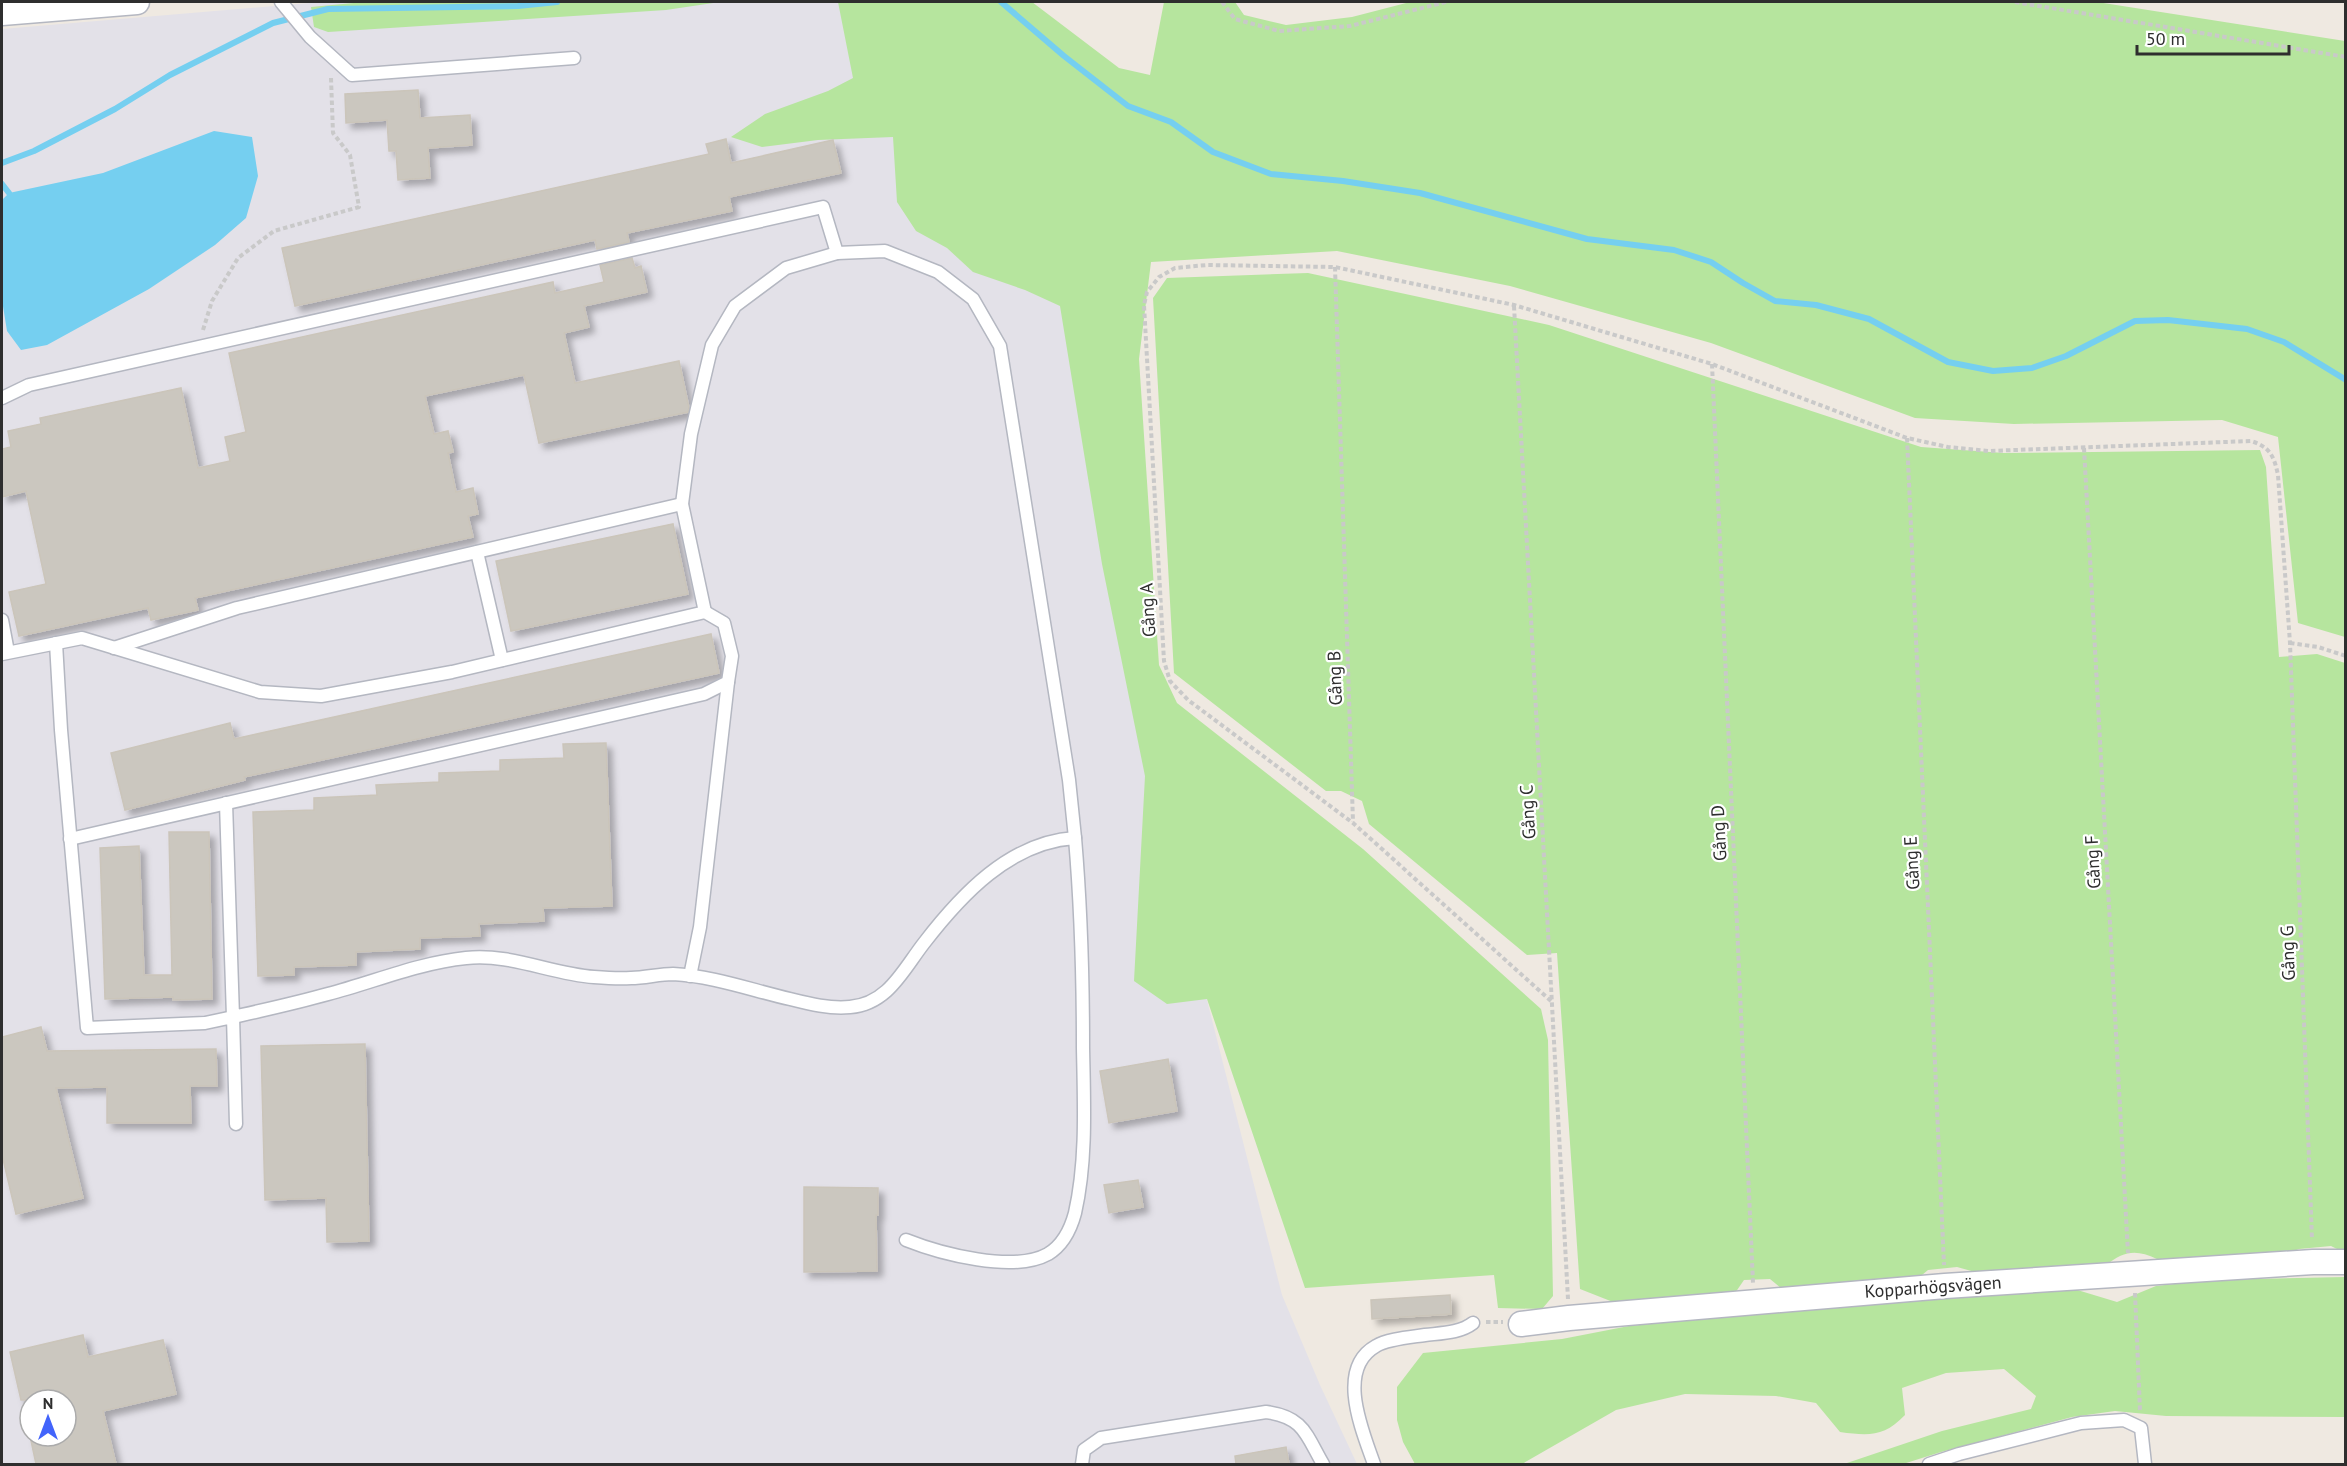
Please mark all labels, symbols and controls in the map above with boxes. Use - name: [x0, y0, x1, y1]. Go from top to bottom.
- scale bar: [2137, 18, 2288, 56]
- text: 50 m: [2146, 27, 2185, 50]
- street label: Gång A: [1135, 582, 1160, 638]
- street label: Gång B: [1322, 650, 1347, 706]
- street label: Gång C: [1515, 784, 1540, 840]
- street label: Gång D: [1706, 804, 1731, 862]
- street label: Gång F: [2080, 835, 2105, 889]
- street label: Gång E: [1899, 836, 1924, 891]
- street label: Gång G: [2275, 925, 2300, 981]
- street label: Kopparhögsvägen: [1864, 1270, 2002, 1303]
- north arrow: [18, 1388, 78, 1448]
- text: N: [43, 1393, 53, 1413]

